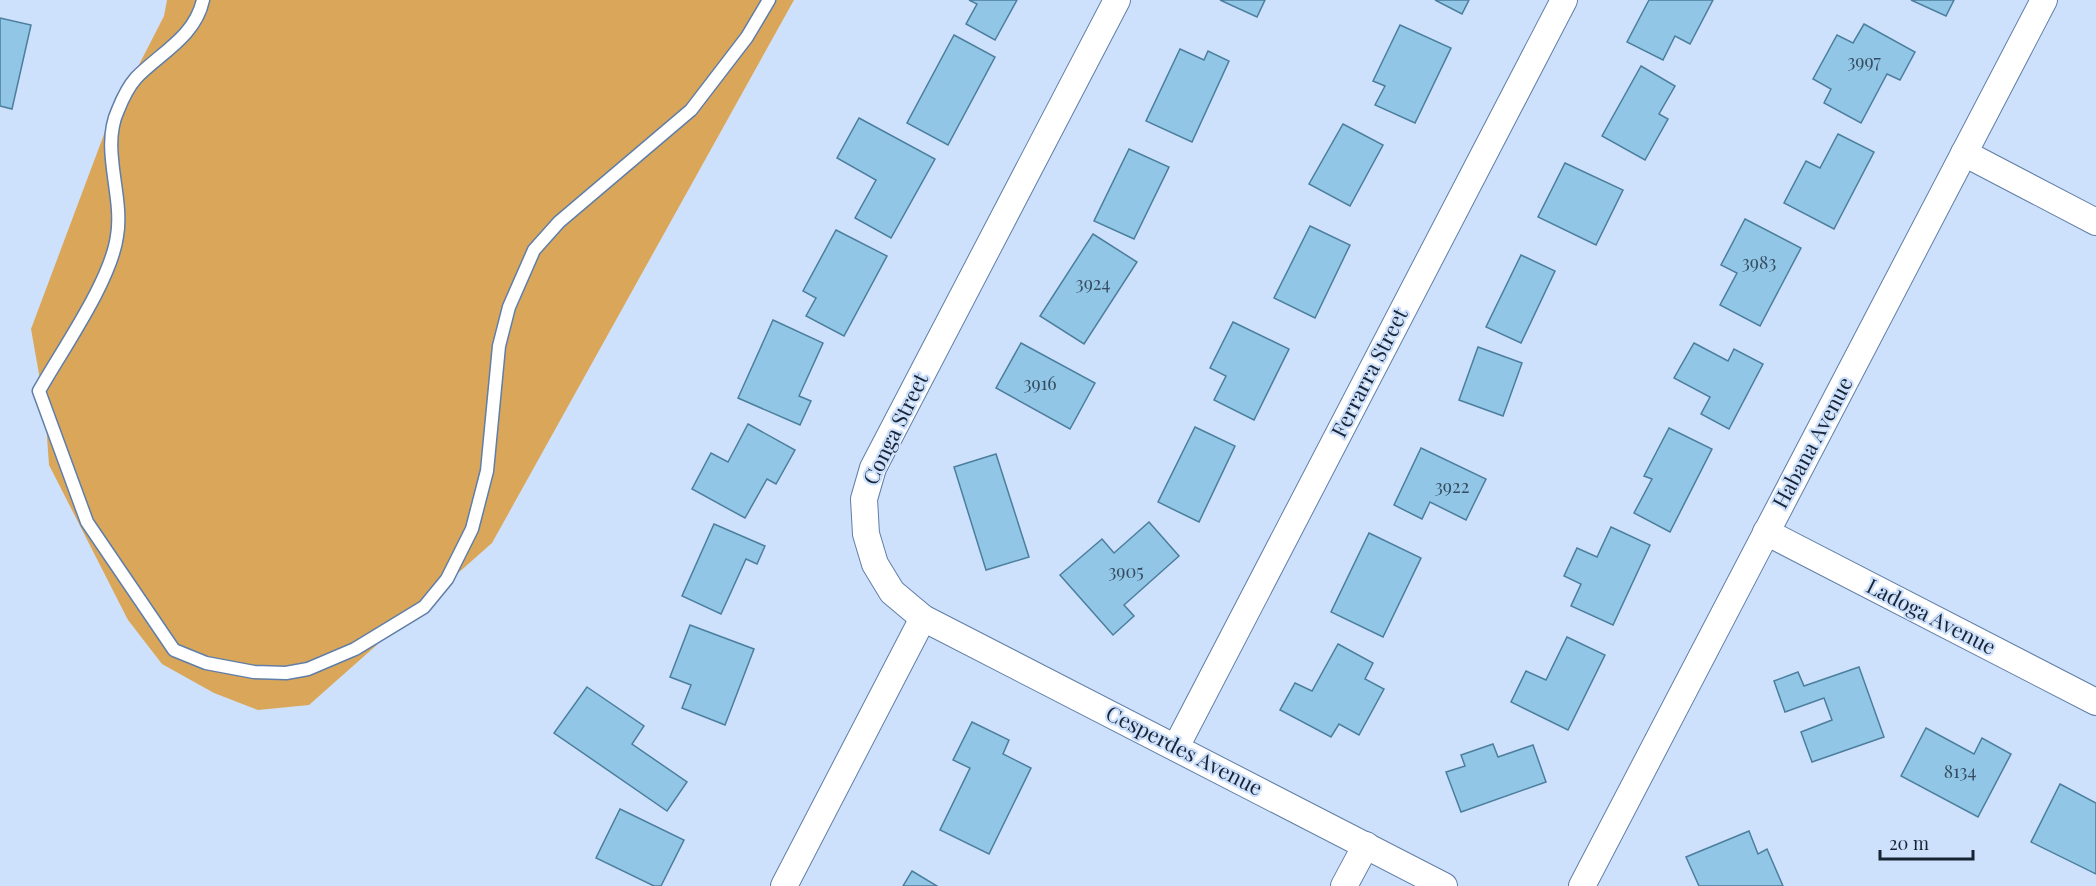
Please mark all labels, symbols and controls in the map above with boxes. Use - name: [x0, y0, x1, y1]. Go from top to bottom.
- house number: 3997: [1847, 49, 1882, 73]
- house number: 3983: [1742, 250, 1776, 274]
- house number: 3924: [1076, 271, 1111, 295]
- street label: Ferrarra Street: [1324, 302, 1413, 442]
- street label: Conga Street: [855, 367, 934, 489]
- house number: 3916: [1023, 371, 1057, 395]
- street label: Habana Avenue: [1765, 371, 1858, 513]
- house number: 3922: [1435, 474, 1469, 498]
- house number: 3905: [1108, 559, 1144, 583]
- street label: Ladoga Avenue: [1863, 571, 2001, 660]
- street label: Cesperdes Avenue: [1102, 698, 1268, 801]
- house number: 8134: [1944, 759, 1976, 783]
- scale bar: [1880, 823, 1973, 861]
- text: 20 m: [1889, 831, 1929, 855]

